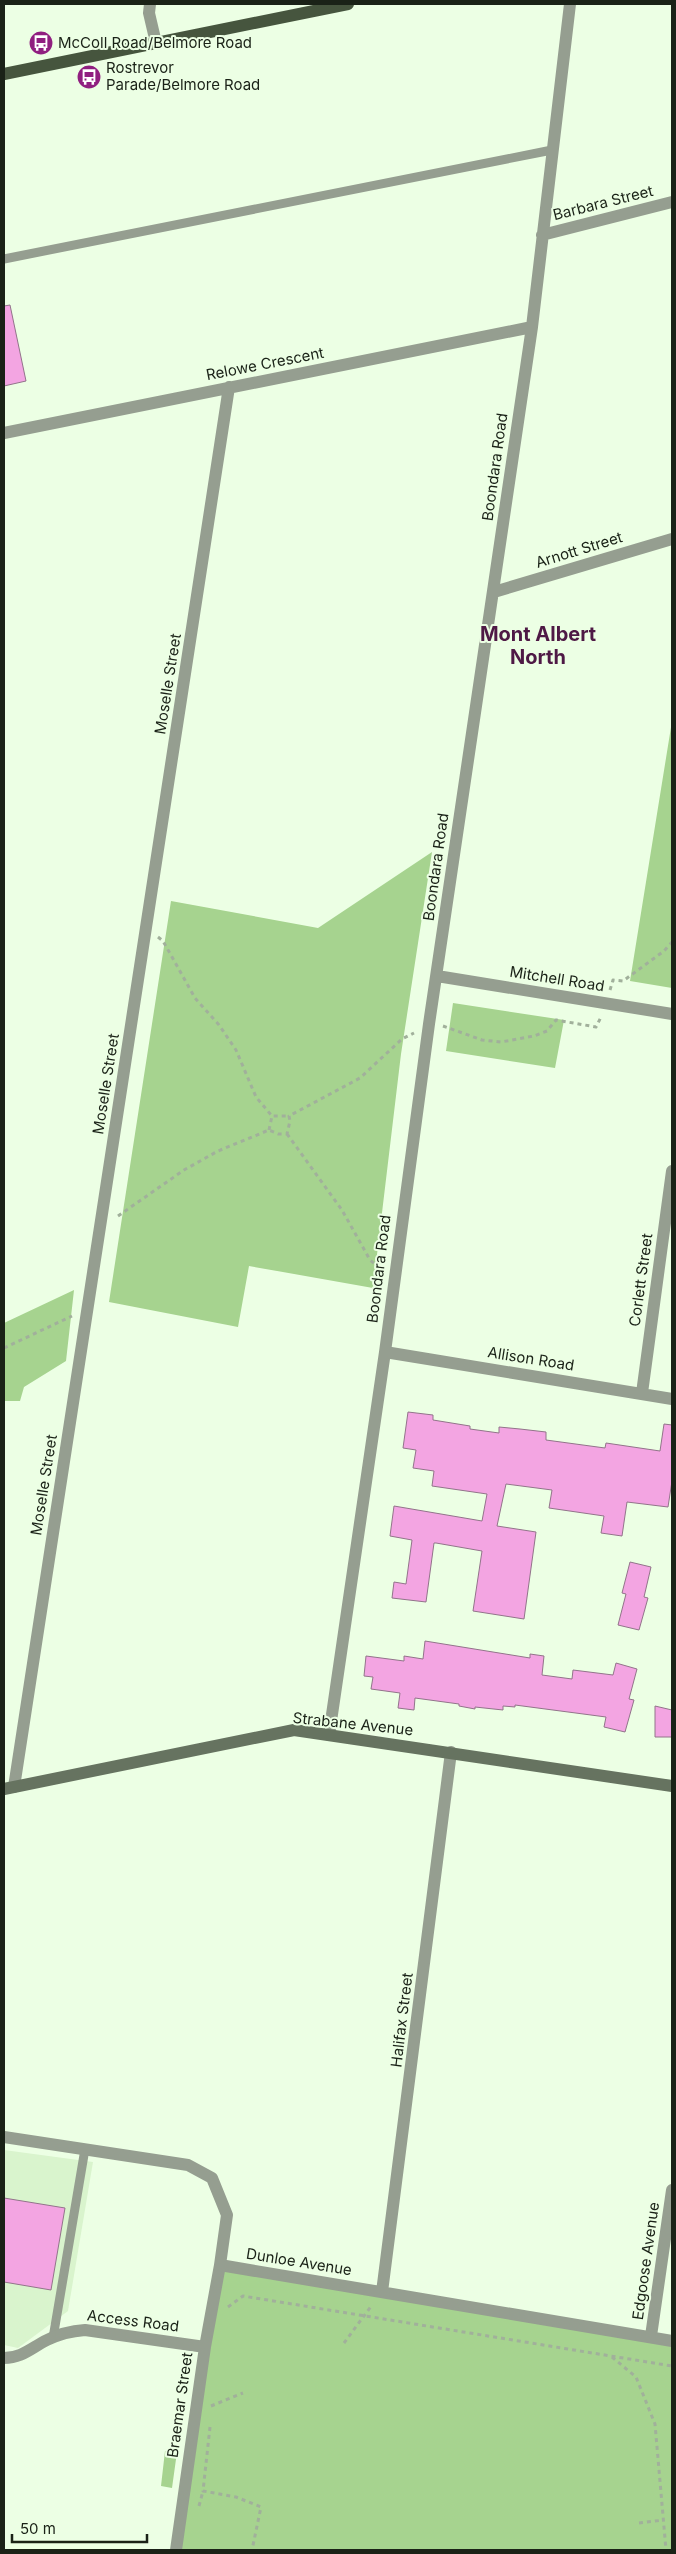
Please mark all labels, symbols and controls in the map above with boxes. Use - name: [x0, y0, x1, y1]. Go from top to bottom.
- bus stop icon: McColl Road/Belmore Road: [28, 30, 54, 56]
- place label: McColl Road/Belmore Road: [58, 33, 252, 52]
- place label: Rostrevor Parade/Belmore Road: [106, 58, 260, 94]
- bus stop icon: Rostrevor Parade/Belmore Road: [76, 64, 102, 90]
- street label: Barbara Street: [551, 181, 655, 224]
- street label: Relowe Crescent: [204, 343, 326, 384]
- street label: Boondara Road: [478, 412, 511, 522]
- street label: Arnott Street: [533, 527, 625, 572]
- district label: Mont Albert North: [480, 622, 596, 669]
- street label: Moselle Street: [150, 632, 185, 736]
- street label: Boondara Road: [419, 812, 452, 922]
- street label: Mitchell Road: [508, 962, 606, 995]
- street label: Moselle Street: [88, 1032, 123, 1136]
- street label: Boondara Road: [362, 1214, 395, 1324]
- street label: Corlett Street: [625, 1232, 656, 1328]
- street label: Allison Road: [486, 1342, 576, 1375]
- street label: Moselle Street: [26, 1433, 61, 1537]
- street label: Strabane Avenue: [292, 1708, 414, 1739]
- street label: Halifax Street: [386, 1971, 417, 2068]
- street label: Edgoose Avenue: [628, 2201, 663, 2321]
- street label: Dunloe Avenue: [245, 2244, 353, 2279]
- street label: Access Road: [86, 2305, 180, 2336]
- street label: Braemar Street: [163, 2351, 196, 2459]
- scale bar: [12, 2512, 148, 2544]
- text: 50 m: [20, 2519, 56, 2538]

